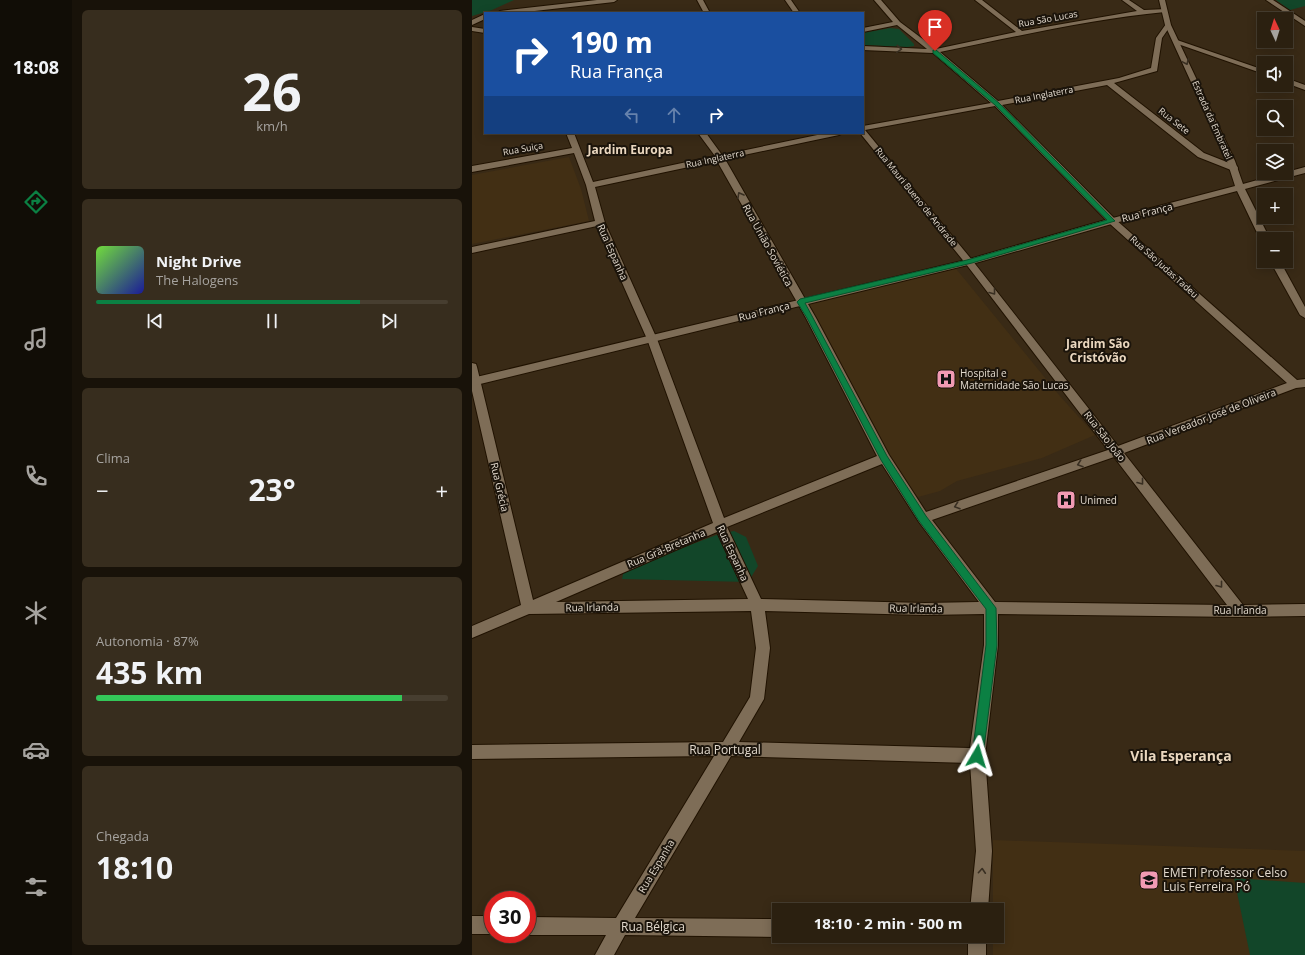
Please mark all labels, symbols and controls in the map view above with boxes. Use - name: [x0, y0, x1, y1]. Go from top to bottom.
- street label: Rua São Lucas: [1017, 7, 1079, 30]
- pin: [918, 10, 952, 51]
- north arrow: [1257, 12, 1293, 48]
- map controls: [1257, 12, 1293, 268]
- icon: arrive: [924, 16, 946, 38]
- text: 190 m: [570, 23, 653, 61]
- icon: right: [504, 28, 556, 80]
- one-way arrow: [896, 45, 902, 54]
- text: 18:08: [13, 55, 59, 79]
- text: 26: [242, 55, 302, 126]
- button: sound: [1257, 56, 1293, 92]
- one-way arrow: [1181, 58, 1189, 65]
- text: Rua França: [570, 59, 663, 83]
- street label: Estrada da Embratel: [1189, 78, 1236, 161]
- street label: Rua Inglaterra: [1014, 82, 1074, 107]
- button: search: [1257, 100, 1293, 136]
- icon: left: [621, 104, 643, 126]
- icon: ahead: [663, 104, 685, 126]
- icon: right: [705, 104, 727, 126]
- street label: Rua Sete: [1156, 104, 1193, 137]
- text: km/h: [256, 117, 288, 135]
- street label: Rua Suiça: [502, 139, 544, 158]
- district label: Jardim Europa: [586, 141, 673, 158]
- street label: Rua Mauri Bueno de Andrade: [872, 144, 960, 249]
- button: layers: [1257, 144, 1293, 180]
- street label: Rua Inglaterra: [685, 146, 745, 171]
- icon: directions: [22, 188, 50, 216]
- button: +: [1257, 188, 1293, 224]
- one-way arrow: [737, 191, 745, 199]
- street label: Rua França: [1120, 199, 1174, 225]
- street label: Rua União Soviética: [740, 202, 796, 288]
- street label: Rua Espanha: [594, 222, 632, 282]
- button: −: [1257, 232, 1293, 268]
- street label: Rua São Judas Tadeu: [1128, 233, 1201, 301]
- text: Night Drive: [156, 251, 241, 271]
- text: The Halogens: [156, 271, 238, 289]
- one-way arrow: [988, 288, 995, 295]
- street label: Rua França: [737, 298, 791, 324]
- icon: previous: [144, 310, 166, 332]
- icon: pause: [261, 310, 283, 332]
- icon: next: [378, 310, 400, 332]
- icon: music: [22, 325, 50, 353]
- district label: Jardim São Cristóvão: [1065, 335, 1130, 366]
- place label: Hospital e Maternidade São Lucas: [960, 366, 1069, 392]
- hospital icon: Hospital e Maternidade São Lucas: [935, 368, 957, 390]
- street label: Rua Vereador José de Oliveira: [1144, 385, 1278, 447]
- street label: Rua São João: [1081, 408, 1129, 464]
- text: Clima: [96, 449, 130, 467]
- one-way arrow: [1076, 459, 1083, 468]
- street label: Rua Grécia: [488, 461, 512, 513]
- icon: phone: [22, 462, 50, 490]
- text: 23°: [248, 469, 296, 510]
- text: −: [96, 475, 109, 505]
- text: +: [435, 475, 448, 505]
- one-way arrow: [1136, 478, 1143, 485]
- hospital icon: Unimed: [1055, 489, 1077, 511]
- place label: Unimed: [1080, 493, 1117, 507]
- one-way arrow: [954, 502, 961, 510]
- street label: Rua Espanha: [714, 523, 752, 583]
- street label: Rua Grã-Bretanha: [625, 525, 707, 571]
- one-way arrow: [1215, 581, 1222, 588]
- icon: climate: [22, 599, 50, 627]
- street label: Rua Irlanda: [565, 600, 619, 614]
- street label: Rua Irlanda: [889, 601, 943, 615]
- street label: Rua Irlanda: [1213, 603, 1267, 617]
- text: Autonomia · 87%: [96, 632, 199, 650]
- text: 435 km: [96, 652, 203, 693]
- position arrow: [956, 735, 998, 777]
- icon: car: [22, 736, 50, 764]
- street label: Rua Portugal: [689, 741, 761, 758]
- district label: Vila Esperança: [1130, 746, 1232, 765]
- text: Chegada: [96, 827, 149, 845]
- street label: Rua Espanha: [634, 837, 678, 895]
- text: 18:10: [96, 847, 173, 888]
- place label: EMETI Professor Celso Luis Ferreira Pó: [1163, 864, 1287, 895]
- one-way arrow: [978, 868, 987, 874]
- school or university icon: EMETI Professor Celso Luis Ferreira Pó: [1138, 869, 1160, 891]
- icon: filters: [22, 873, 50, 901]
- speed limit sign: 30: [484, 891, 536, 943]
- text: 18:10 · 2 min · 500 m: [814, 913, 962, 933]
- street label: Rua Bélgica: [621, 918, 685, 935]

